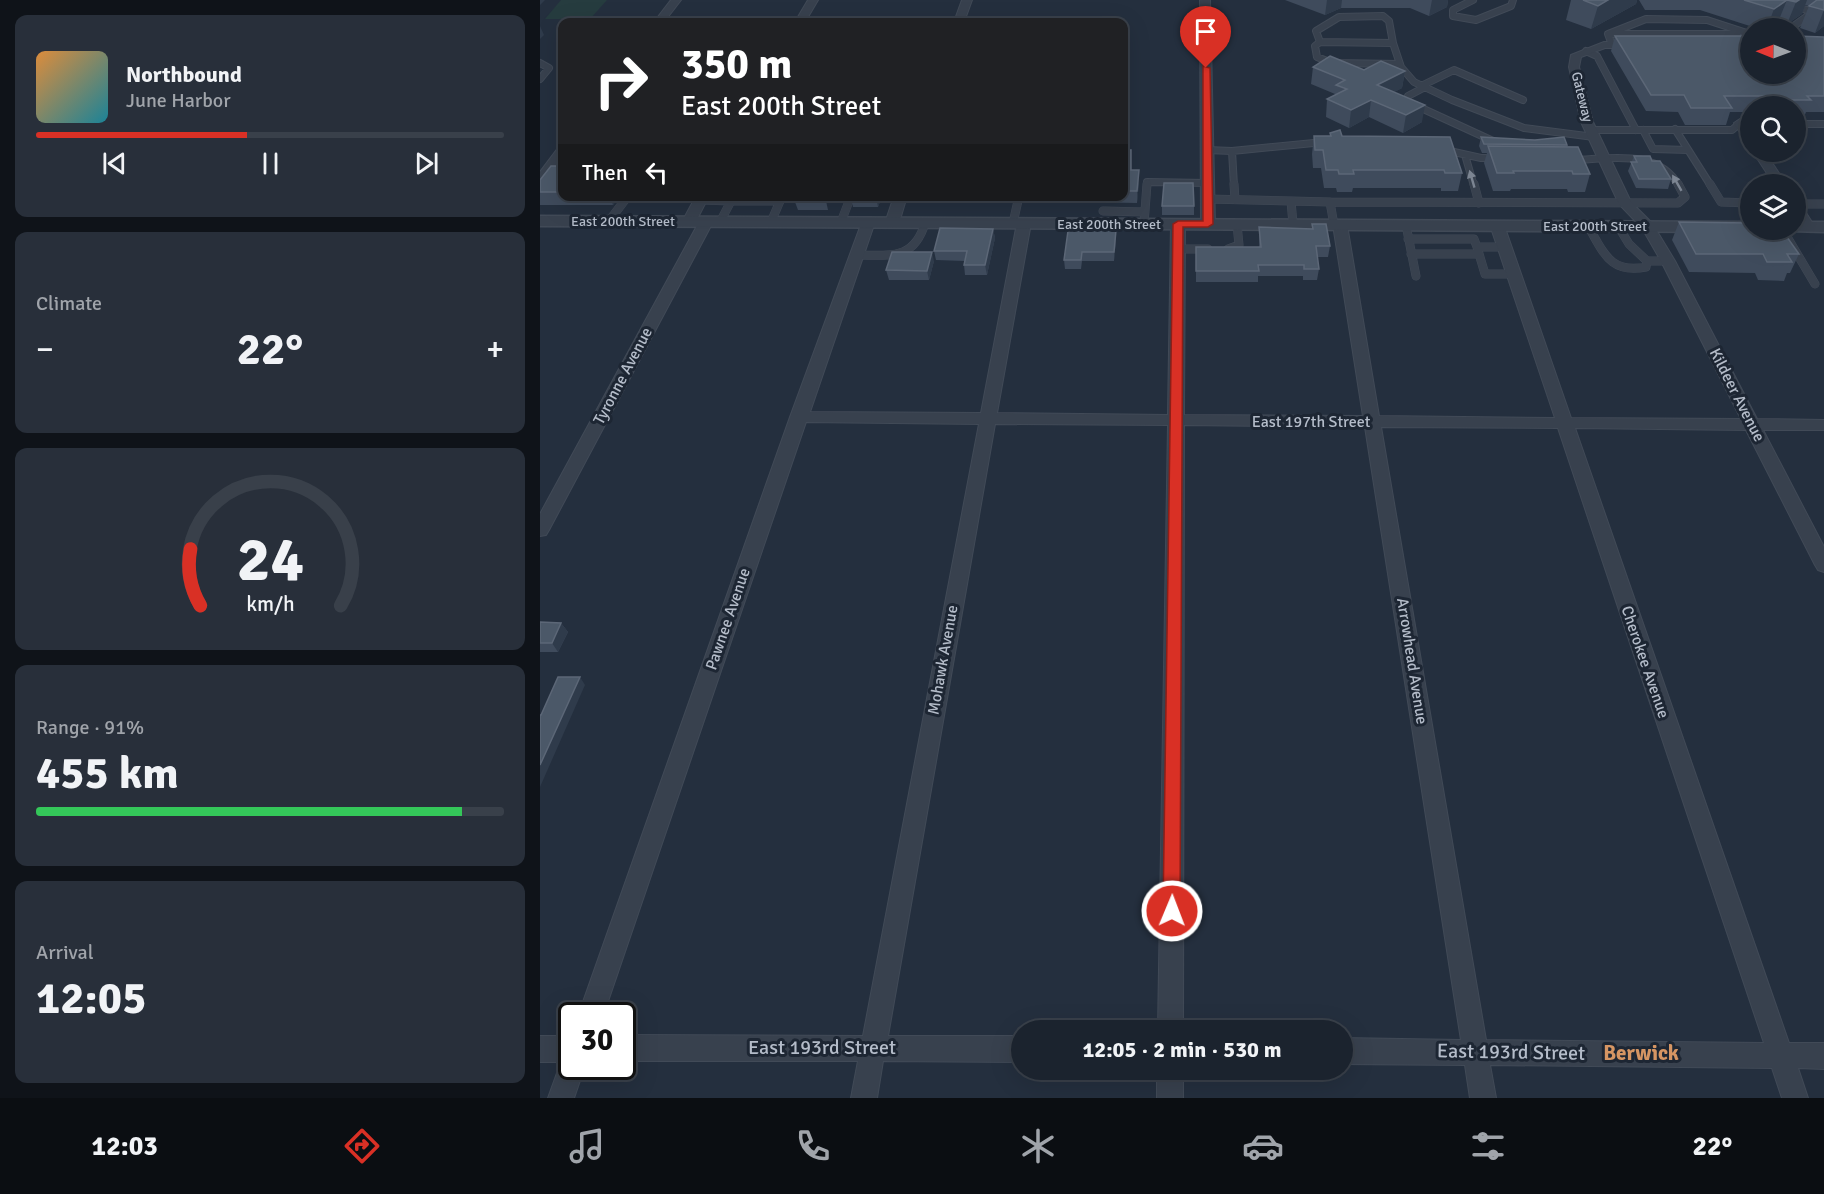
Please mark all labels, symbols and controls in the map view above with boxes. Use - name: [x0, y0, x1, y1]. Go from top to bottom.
- pin: [1180, 6, 1231, 68]
- icon: arrive: [1189, 15, 1222, 48]
- north arrow: [1740, 18, 1806, 84]
- map controls: [1740, 18, 1806, 240]
- text: 350 m: [681, 39, 792, 90]
- icon: right: [582, 42, 660, 120]
- text: Northbound: [126, 61, 242, 88]
- street label: Gateway: [1568, 70, 1597, 124]
- text: June Harbor: [126, 88, 231, 113]
- text: East 200th Street: [681, 90, 881, 123]
- button: search: [1740, 96, 1806, 162]
- icon: previous: [98, 147, 131, 180]
- icon: pause: [254, 147, 287, 180]
- icon: next: [410, 147, 443, 180]
- icon: left: [640, 156, 673, 189]
- text: Then: [582, 159, 628, 186]
- one-way arrow: [1467, 170, 1476, 188]
- one-way arrow: [1672, 174, 1682, 191]
- button: layers: [1740, 174, 1806, 240]
- street label: East 200th Street: [571, 213, 675, 230]
- street label: East 200th Street: [1057, 216, 1161, 233]
- street label: East 200th Street: [1543, 218, 1647, 235]
- text: Climate: [36, 291, 102, 316]
- text: 22°: [237, 322, 303, 377]
- street label: Tyronne Avenue: [589, 324, 657, 428]
- text: −: [36, 329, 54, 370]
- text: +: [486, 329, 504, 370]
- street label: Kildeer Avenue: [1705, 345, 1769, 445]
- street label: East 197th Street: [1252, 412, 1371, 432]
- text: 24: [236, 521, 304, 598]
- street label: Pawnee Avenue: [701, 565, 755, 673]
- text: km/h: [246, 591, 294, 617]
- street label: Arrowhead Avenue: [1392, 596, 1432, 726]
- street label: Cherokee Avenue: [1616, 603, 1674, 721]
- street label: Mohawk Avenue: [924, 604, 962, 716]
- text: Range · 91%: [36, 715, 144, 740]
- text: 455 km: [36, 746, 179, 801]
- position arrow: [1140, 879, 1204, 943]
- text: Arrival: [36, 940, 94, 965]
- text: 12:05: [36, 971, 146, 1026]
- speed limit sign: 30: [558, 1002, 636, 1080]
- street label: East 193rd Street: [748, 1035, 896, 1060]
- text: 12:05 · 2 min · 530 m: [1082, 1036, 1282, 1063]
- street label: East 193rd Street: [1437, 1038, 1585, 1066]
- district label: Berwick: [1603, 1040, 1679, 1066]
- icon: directions: [341, 1125, 383, 1167]
- icon: music: [566, 1125, 608, 1167]
- icon: phone: [792, 1125, 834, 1167]
- icon: climate: [1017, 1125, 1059, 1167]
- icon: car: [1242, 1125, 1284, 1167]
- icon: filters: [1467, 1125, 1509, 1167]
- text: 12:03: [92, 1130, 158, 1163]
- text: 22°: [1692, 1130, 1732, 1163]

